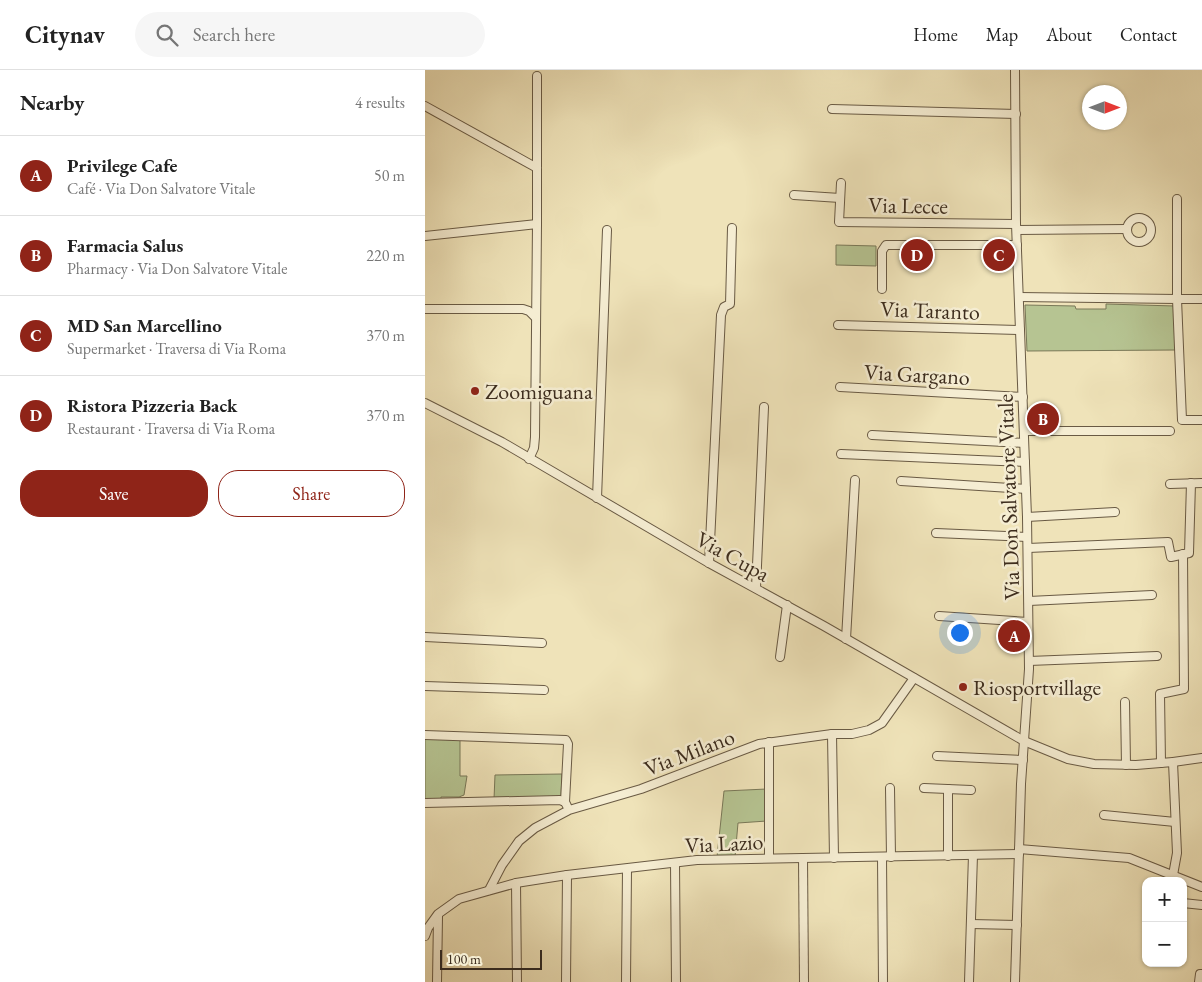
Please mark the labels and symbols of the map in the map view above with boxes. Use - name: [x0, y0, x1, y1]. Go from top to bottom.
- north arrow: [1082, 85, 1127, 130]
- street label: Via Lecce: [868, 190, 949, 221]
- pin: D: [901, 236, 933, 274]
- pin: C: [983, 236, 1015, 274]
- street label: Via Taranto: [880, 294, 980, 327]
- street label: Via Gargano: [863, 357, 971, 392]
- place label: Zoomiguana: [485, 377, 593, 406]
- marker: Zoomiguana: [469, 385, 481, 397]
- street label: Via Don Salvatore Vitale: [990, 393, 1027, 601]
- pin: B: [1027, 400, 1059, 438]
- street label: Via Cupa: [691, 524, 775, 589]
- pin: A: [998, 617, 1030, 655]
- your location: [947, 620, 973, 646]
- place label: Riosportvillage: [973, 673, 1102, 702]
- marker: Riosportvillage: [957, 681, 969, 693]
- street label: Via Milano: [640, 722, 739, 783]
- street label: Via Lazio: [684, 827, 764, 860]
- scale bar: [440, 947, 543, 970]

